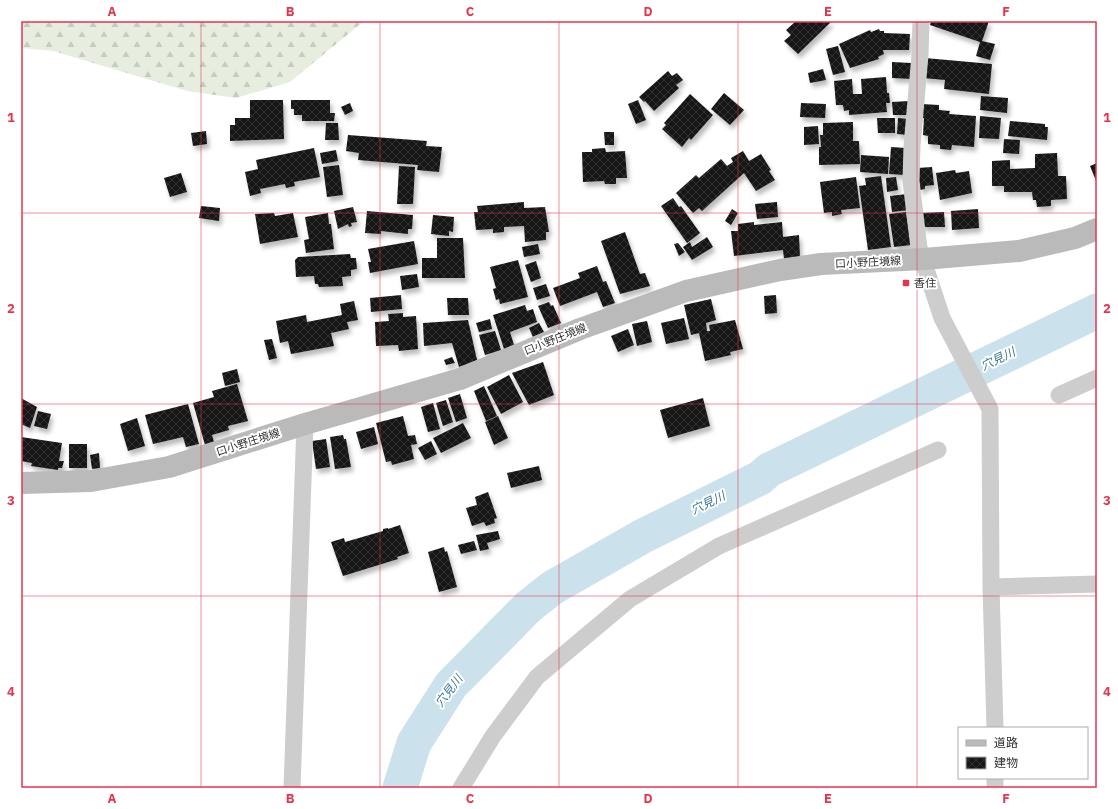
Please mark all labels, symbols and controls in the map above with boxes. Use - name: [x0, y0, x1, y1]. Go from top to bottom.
- text: A: [108, 3, 117, 20]
- text: B: [286, 3, 295, 20]
- text: C: [466, 3, 475, 20]
- text: D: [643, 3, 653, 20]
- text: E: [824, 3, 832, 20]
- text: F: [1002, 3, 1010, 20]
- text: 1: [7, 109, 15, 126]
- text: 1: [1103, 109, 1111, 126]
- street label: 口小野庄境線: [835, 253, 901, 271]
- place label: 香住: [914, 276, 936, 290]
- marker: 香住: [901, 278, 911, 288]
- text: 2: [7, 300, 15, 317]
- text: 2: [1103, 300, 1111, 317]
- street label: 口小野庄境線: [522, 320, 588, 358]
- water label: 穴見川: [978, 343, 1019, 373]
- street label: 口小野庄境線: [214, 425, 282, 459]
- water label: 穴見川: [688, 487, 729, 517]
- text: 3: [7, 492, 15, 509]
- text: 3: [1103, 492, 1111, 509]
- water label: 穴見川: [432, 670, 467, 710]
- text: 4: [7, 683, 15, 700]
- text: 4: [1103, 683, 1111, 700]
- legend: [958, 727, 1088, 779]
- text: 道路: [994, 735, 1018, 750]
- text: 建物: [994, 755, 1018, 770]
- text: A: [108, 790, 117, 807]
- text: B: [286, 790, 295, 807]
- text: C: [466, 790, 475, 807]
- text: D: [643, 790, 653, 807]
- text: E: [824, 790, 832, 807]
- text: F: [1002, 790, 1010, 807]

